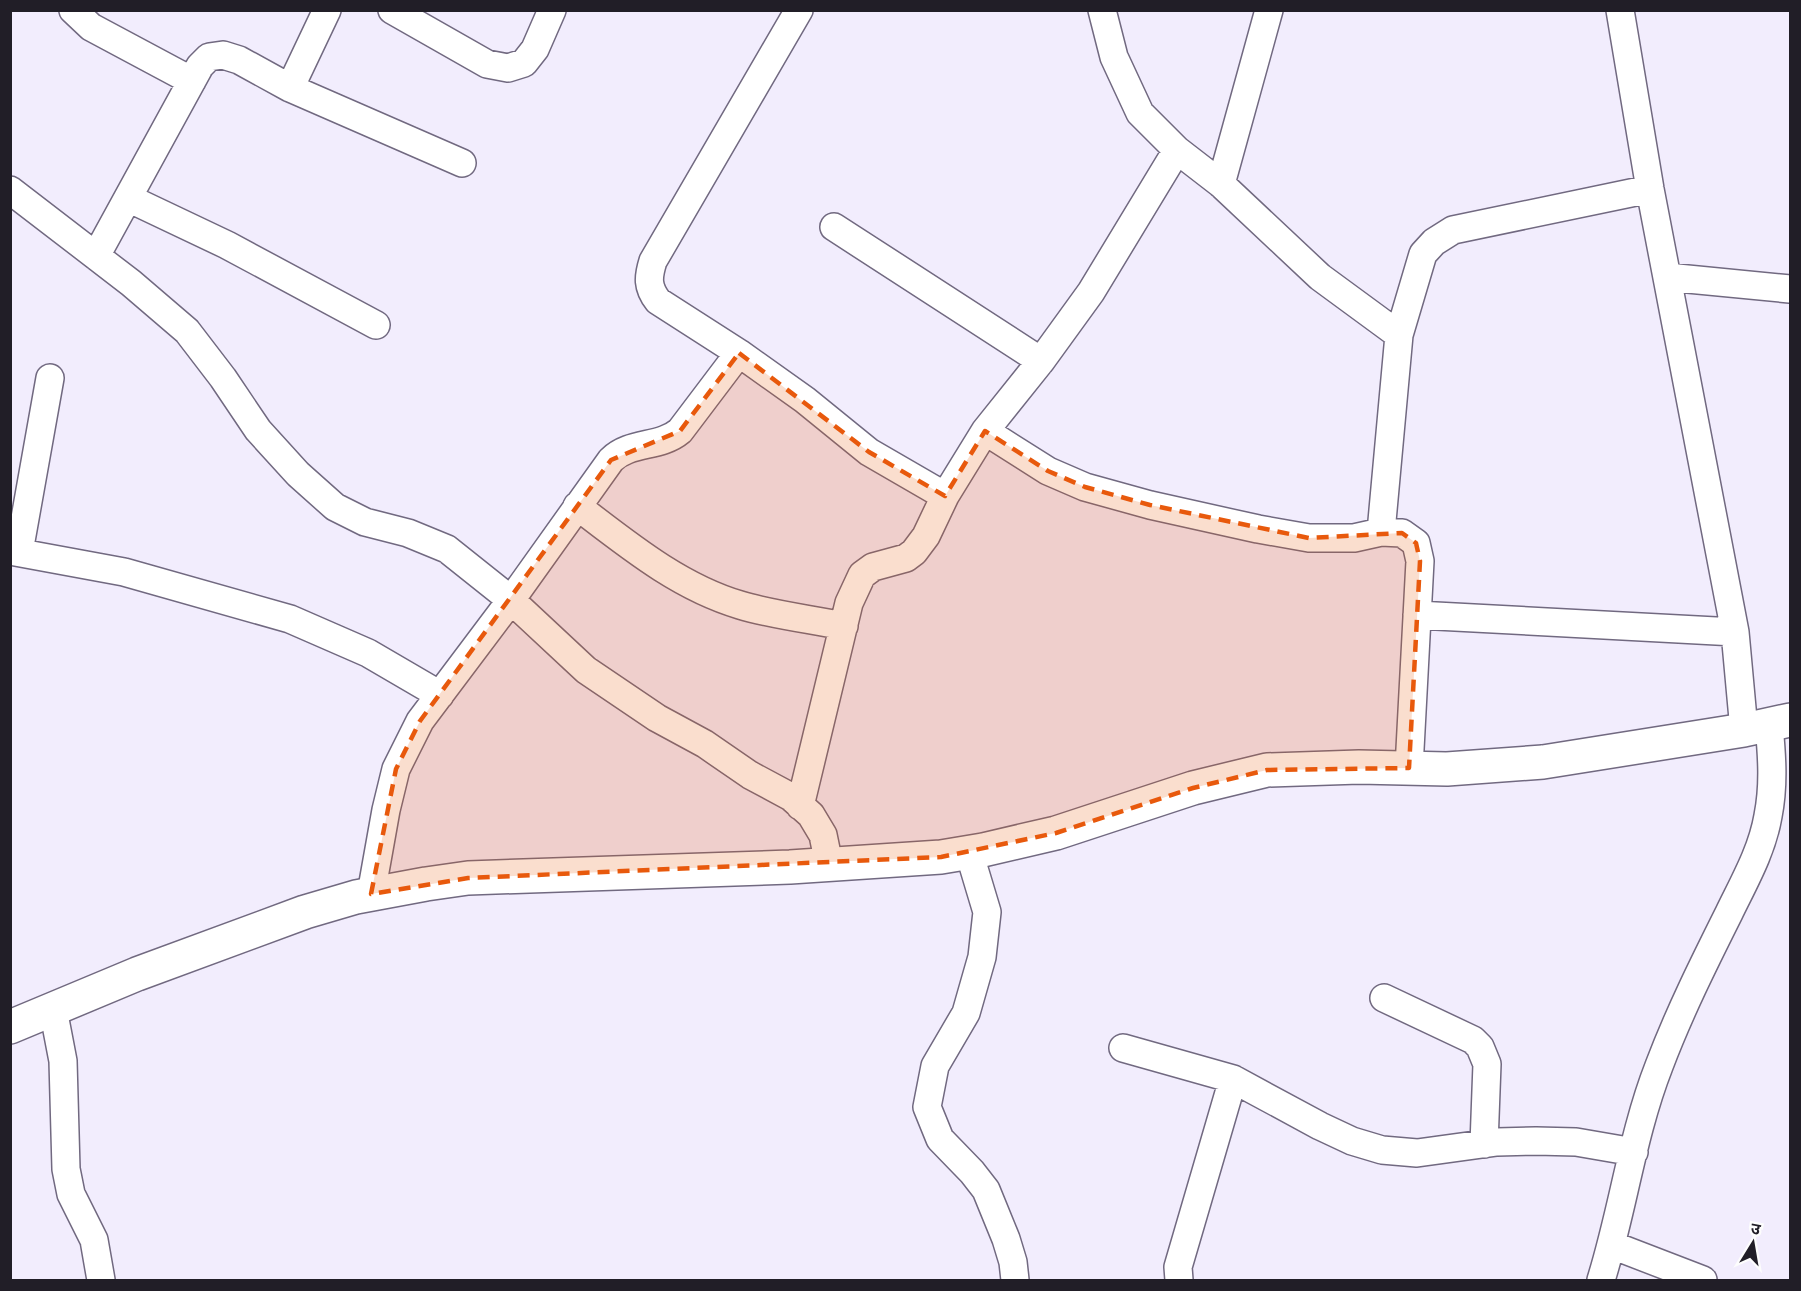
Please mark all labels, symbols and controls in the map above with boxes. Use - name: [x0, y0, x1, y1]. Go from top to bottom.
- north arrow: [1723, 1213, 1783, 1273]
- text: उ: [1749, 1219, 1763, 1239]

